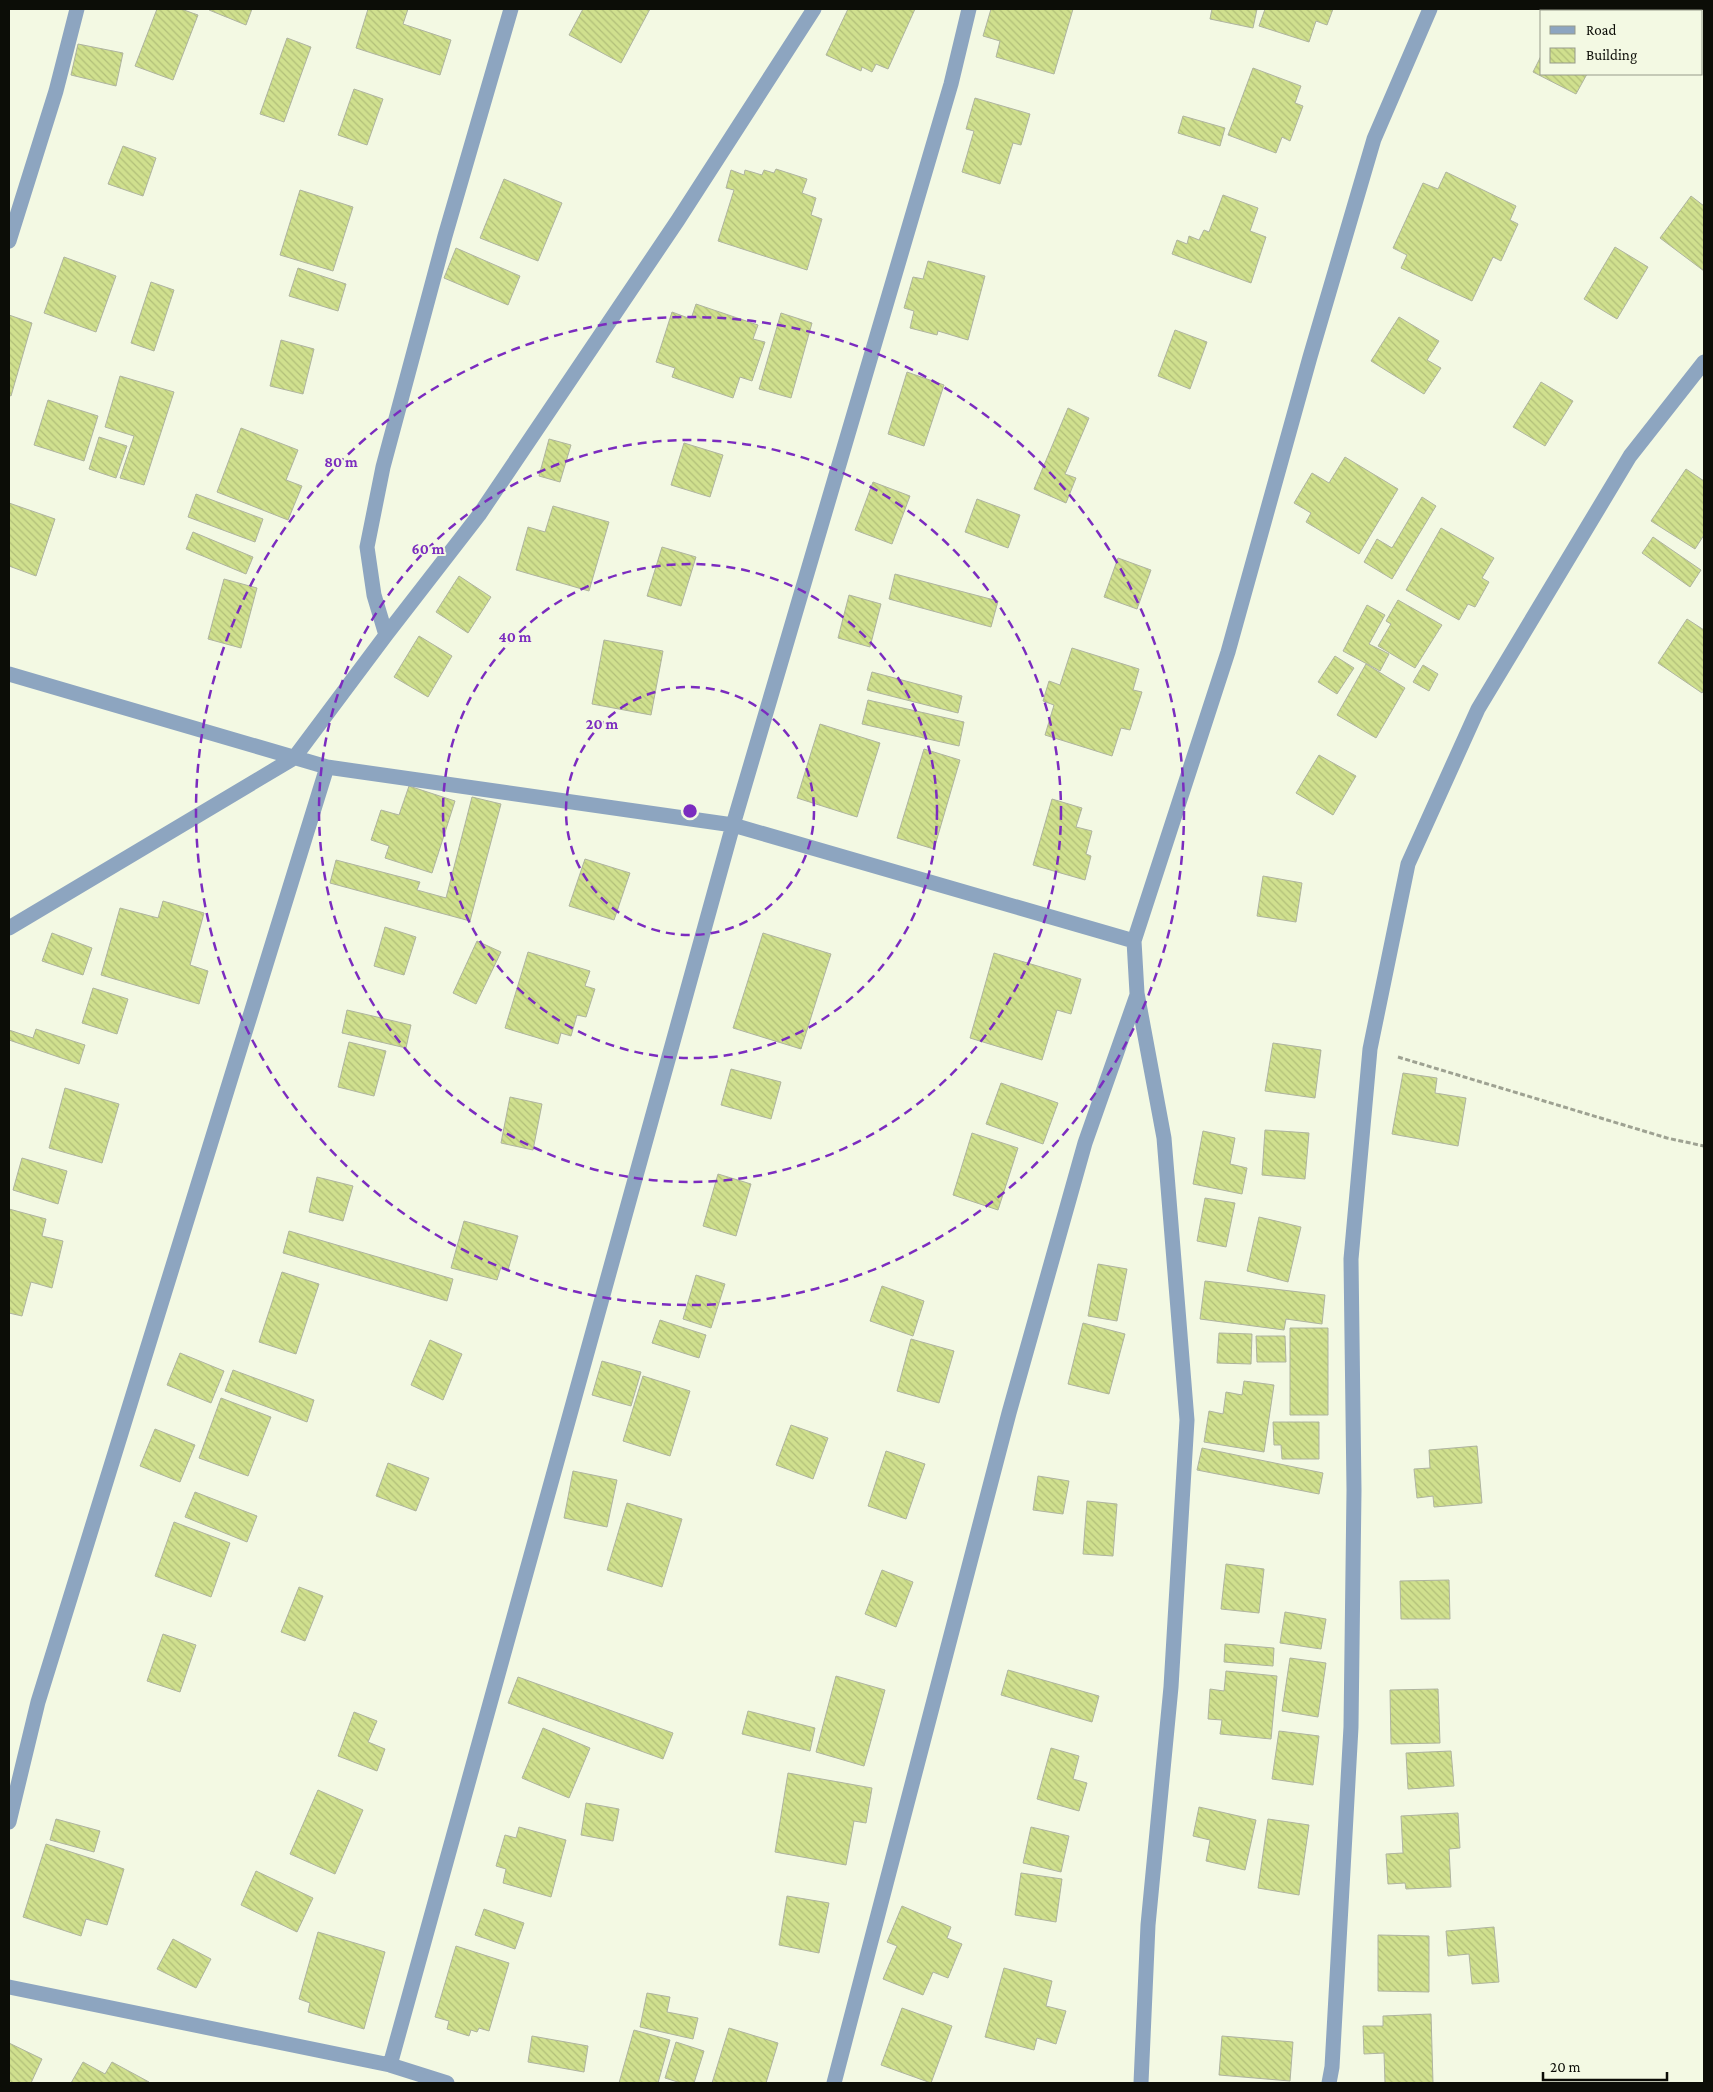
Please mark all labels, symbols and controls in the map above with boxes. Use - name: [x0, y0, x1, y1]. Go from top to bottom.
- legend: [1540, 10, 1703, 75]
- text: Road: [1586, 22, 1617, 38]
- text: Building: [1586, 47, 1637, 64]
- text: 80 m: [324, 454, 358, 470]
- text: 60 m: [412, 541, 445, 557]
- text: 40 m: [499, 629, 532, 645]
- text: 20 m: [586, 716, 618, 732]
- centre of rings: [681, 802, 699, 820]
- scale bar: [1543, 2050, 1667, 2082]
- text: 20 m: [1550, 2059, 1581, 2075]

